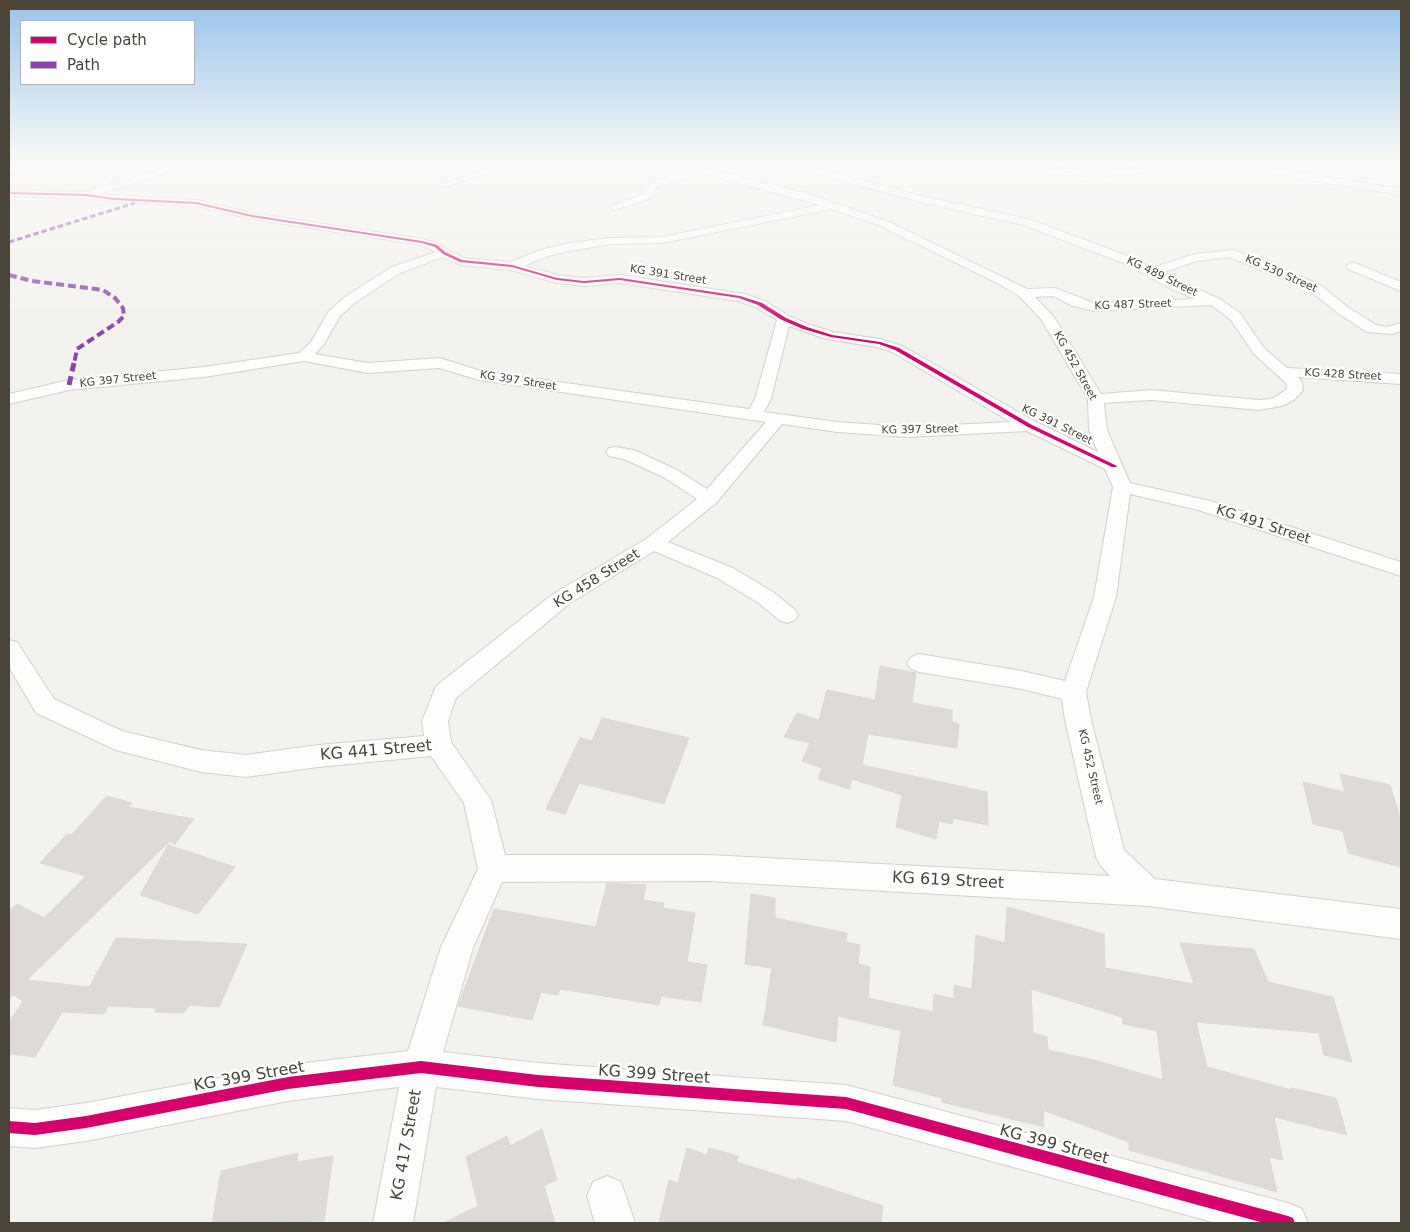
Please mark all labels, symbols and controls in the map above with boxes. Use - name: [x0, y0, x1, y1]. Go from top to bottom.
- legend: [20, 20, 195, 85]
- text: Cycle path: [67, 31, 147, 49]
- text: Path: [67, 56, 100, 74]
- street label: KG 530 Street: [1243, 252, 1319, 296]
- street label: KG 489 Street: [1124, 254, 1200, 300]
- street label: KG 391 Street: [629, 262, 707, 288]
- street label: KG 487 Street: [1094, 297, 1172, 313]
- street label: KG 452 Street: [1051, 329, 1099, 403]
- street label: KG 428 Street: [1304, 366, 1382, 384]
- street label: KG 397 Street: [479, 368, 557, 394]
- street label: KG 397 Street: [79, 369, 157, 391]
- street label: KG 391 Street: [1019, 402, 1095, 448]
- street label: KG 397 Street: [881, 423, 959, 437]
- street label: KG 491 Street: [1214, 502, 1312, 548]
- street label: KG 458 Street: [551, 546, 643, 612]
- street label: KG 452 Street: [1075, 728, 1105, 806]
- street label: KG 441 Street: [319, 737, 433, 765]
- street label: KG 619 Street: [891, 868, 1005, 894]
- street label: KG 399 Street: [192, 1058, 306, 1096]
- street label: KG 399 Street: [597, 1062, 711, 1088]
- street label: KG 417 Street: [388, 1088, 426, 1202]
- street label: KG 399 Street: [997, 1121, 1111, 1169]

